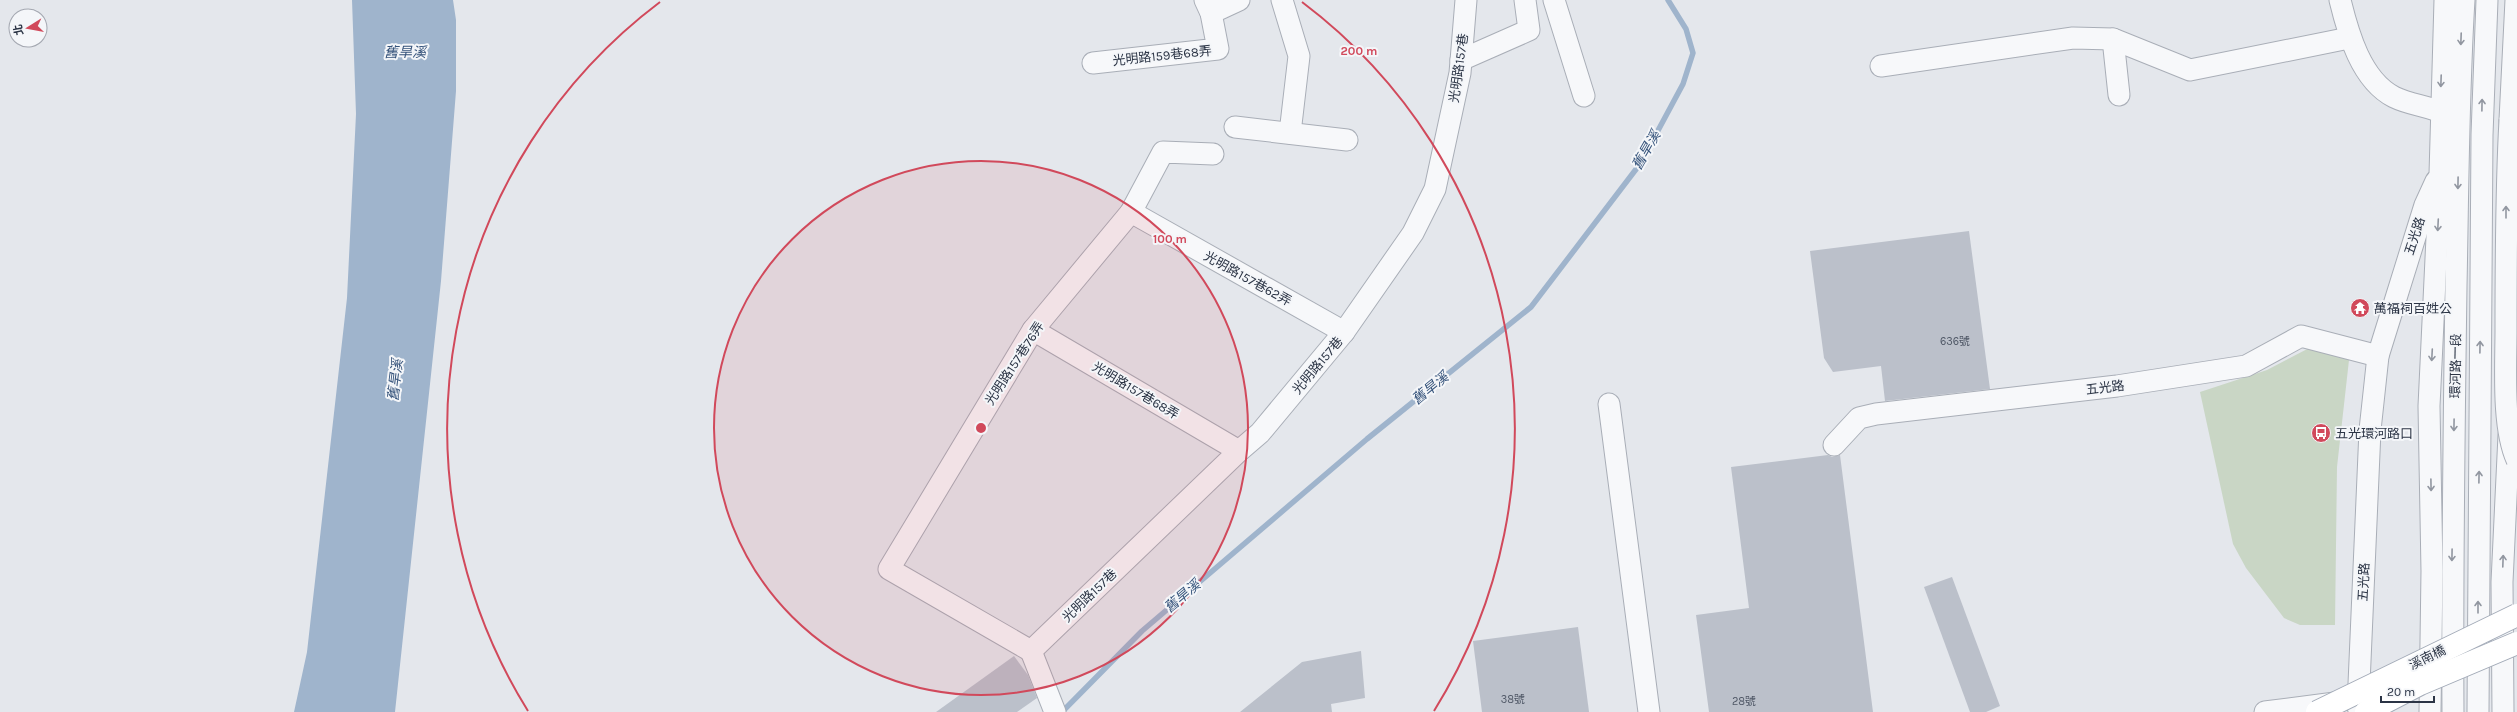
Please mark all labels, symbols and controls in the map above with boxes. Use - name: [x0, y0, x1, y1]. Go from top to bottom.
- north arrow: [8, 8, 48, 48]
- text: 北: [11, 23, 26, 36]
- street label: 光明路157巷: [1446, 32, 1471, 104]
- one-way arrow: [2458, 32, 2465, 45]
- street label: 光明路159巷68弄: [1112, 43, 1212, 68]
- water label: 舊旱溪: [384, 44, 428, 61]
- text: 200 m: [1341, 44, 1377, 58]
- one-way arrow: [2437, 74, 2445, 87]
- one-way arrow: [2478, 99, 2486, 112]
- water label: 舊旱溪: [1629, 126, 1665, 173]
- one-way arrow: [2454, 176, 2462, 189]
- one-way arrow: [2502, 206, 2510, 219]
- street label: 五光路: [2401, 215, 2428, 257]
- one-way arrow: [2434, 218, 2441, 231]
- text: 100 m: [1153, 232, 1187, 246]
- street label: 光明路157巷62弄: [1201, 248, 1294, 309]
- temple icon: 萬福祠百姓公: [2349, 297, 2371, 319]
- place label: 萬福祠百姓公: [2374, 301, 2452, 316]
- street label: 光明路157巷76弄: [982, 319, 1047, 408]
- street label: 環河路一段: [2447, 333, 2464, 399]
- street label: 光明路157巷: [1289, 334, 1346, 397]
- house number: 636號: [1940, 335, 1970, 348]
- one-way arrow: [2476, 341, 2484, 354]
- one-way arrow: [2428, 348, 2435, 361]
- water label: 舊旱溪: [385, 356, 407, 402]
- street label: 光明路157巷68弄: [1090, 359, 1182, 422]
- water label: 舊旱溪: [1409, 367, 1454, 408]
- street label: 五光路: [2085, 378, 2125, 397]
- one-way arrow: [2450, 418, 2458, 431]
- centre of rings: [974, 421, 988, 435]
- bus stop icon: 五光環河路口: [2310, 422, 2332, 444]
- place label: 五光環河路口: [2335, 426, 2413, 441]
- one-way arrow: [2475, 471, 2483, 484]
- one-way arrow: [2427, 478, 2435, 491]
- one-way arrow: [2448, 548, 2456, 561]
- one-way arrow: [2500, 555, 2507, 568]
- street label: 五光路: [2355, 562, 2372, 602]
- street label: 光明路157巷: [1059, 566, 1120, 625]
- water label: 舊旱溪: [1161, 575, 1205, 616]
- one-way arrow: [2474, 601, 2482, 614]
- street label: 溪南橋: [2406, 642, 2448, 673]
- scale bar: [2381, 678, 2434, 704]
- text: 20 m: [2387, 685, 2415, 699]
- house number: 38號: [1501, 693, 1525, 706]
- house number: 28號: [1732, 695, 1756, 708]

